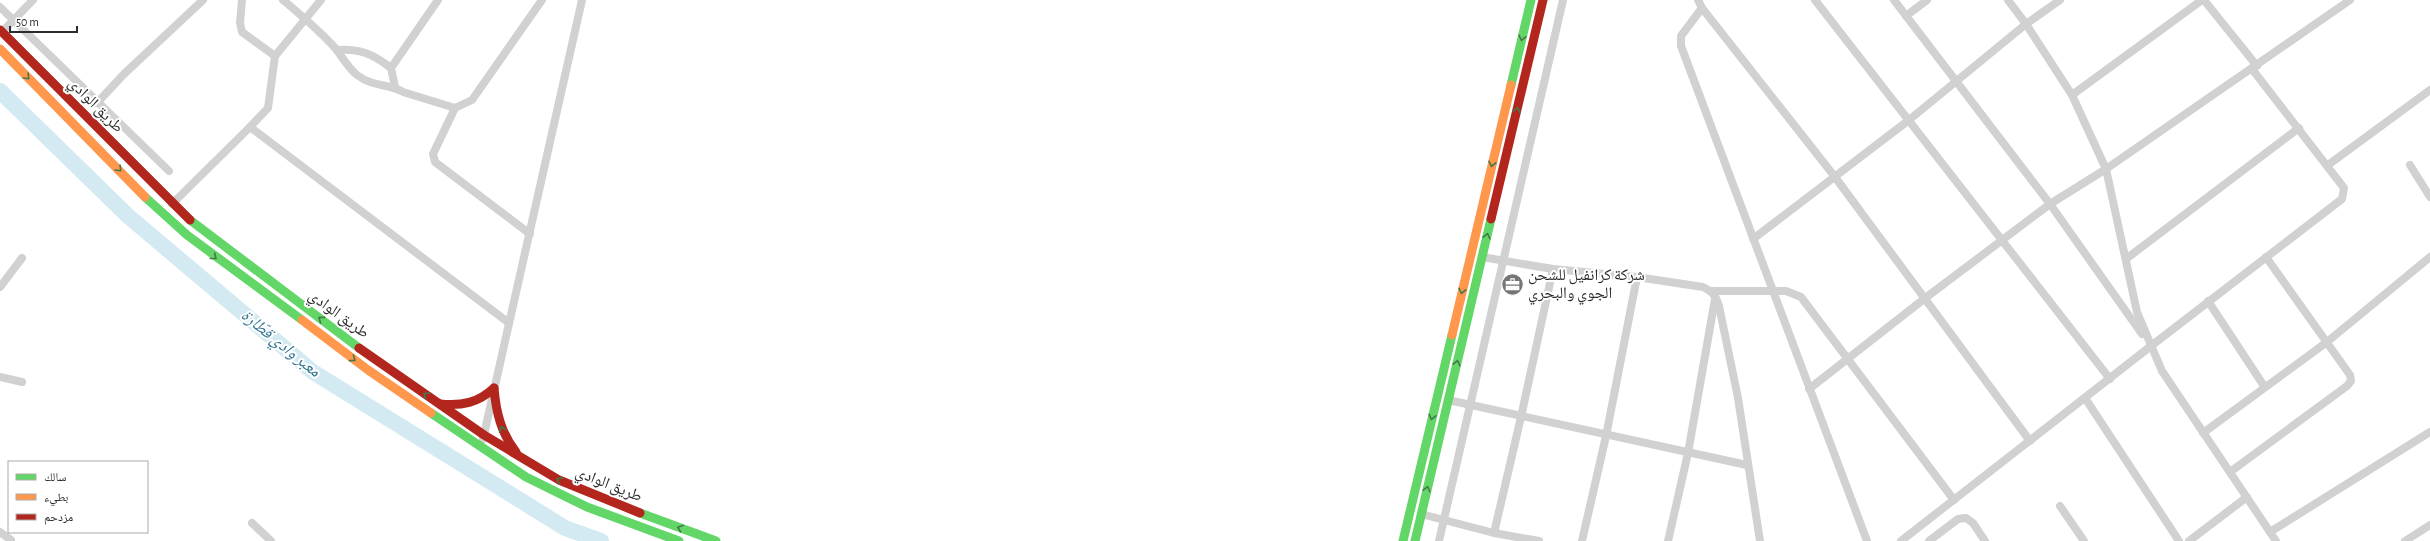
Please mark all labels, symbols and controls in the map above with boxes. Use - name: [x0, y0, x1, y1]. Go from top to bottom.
- scale bar: [10, 8, 77, 34]
- text: 50 m: [16, 16, 39, 28]
- one-way arrow: [1518, 35, 1526, 41]
- one-way arrow: [22, 72, 30, 80]
- street label: طريق الوادي: [63, 74, 127, 138]
- one-way arrow: [1513, 107, 1521, 113]
- one-way arrow: [1488, 161, 1496, 168]
- one-way arrow: [114, 164, 122, 172]
- one-way arrow: [1483, 233, 1491, 240]
- one-way arrow: [210, 252, 217, 259]
- place label: شركة كرانفيل للشحن الجوي والبحري: [1528, 267, 1645, 305]
- office icon: شركة كرانفيل للشحن الجوي والبحري: [1499, 271, 1525, 297]
- street label: طريق الوادي: [303, 287, 372, 344]
- one-way arrow: [1458, 288, 1466, 294]
- water label: معبر وادي قطّارة: [235, 306, 324, 384]
- one-way arrow: [318, 317, 325, 324]
- one-way arrow: [348, 354, 355, 361]
- one-way arrow: [1452, 360, 1461, 367]
- one-way arrow: [423, 392, 430, 400]
- one-way arrow: [1428, 414, 1436, 421]
- one-way arrow: [499, 426, 507, 434]
- legend: [8, 461, 148, 533]
- street label: طريق الوادي: [572, 463, 645, 508]
- text: سالك: [44, 471, 66, 483]
- one-way arrow: [556, 477, 563, 485]
- one-way arrow: [1422, 486, 1431, 493]
- text: بطيء: [44, 491, 68, 507]
- text: مزدحم: [44, 511, 73, 525]
- one-way arrow: [676, 524, 683, 533]

